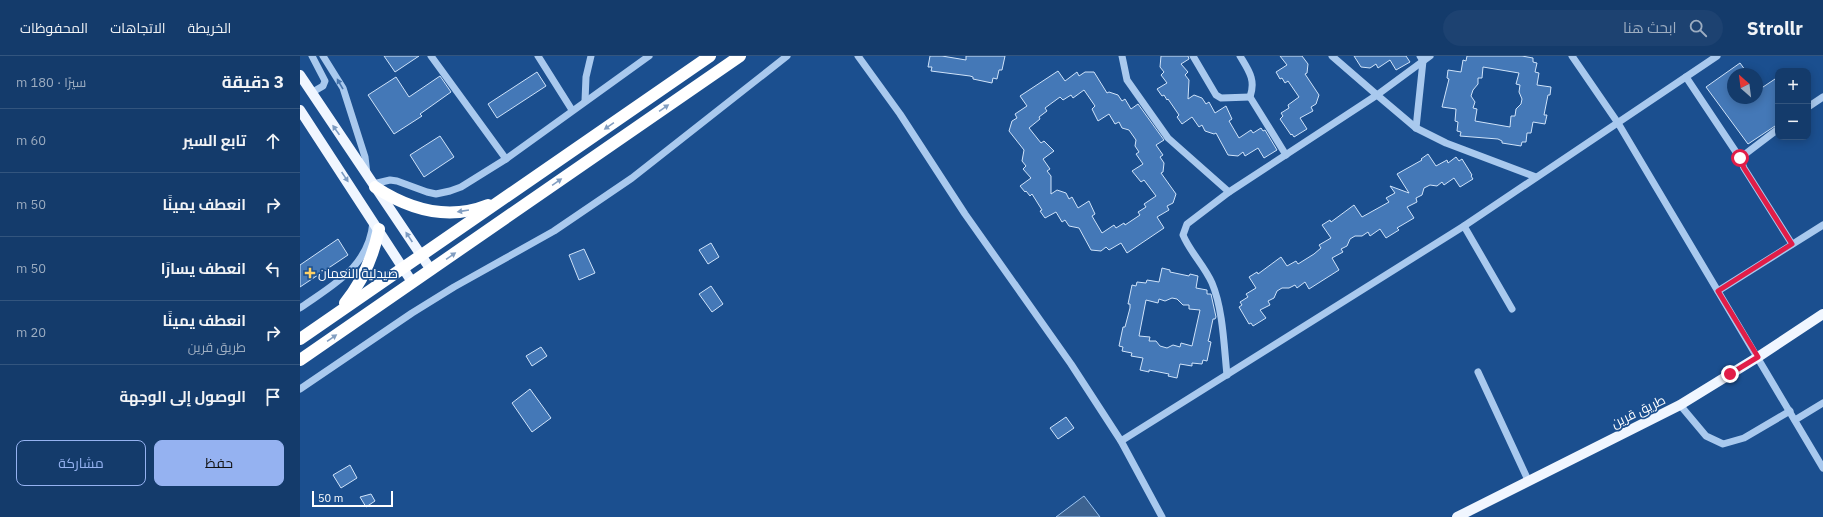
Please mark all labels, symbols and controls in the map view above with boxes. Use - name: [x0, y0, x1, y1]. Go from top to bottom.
- search box: [1443, 10, 1723, 46]
- text: Strollr: [1747, 16, 1803, 40]
- icon: search: [1687, 17, 1709, 39]
- text: ابحث هنا: [1623, 18, 1677, 37]
- text: المحفوظات: [20, 19, 88, 37]
- text: الاتجاهات: [110, 19, 166, 37]
- text: الخريطة: [188, 19, 231, 37]
- north arrow: [1727, 68, 1763, 104]
- map controls: [1775, 68, 1811, 140]
- button: +: [1775, 68, 1811, 104]
- text: 3 دقيقة: [222, 71, 284, 93]
- text: سيرًا · 180 m: [16, 74, 86, 91]
- one-way arrow: [337, 78, 344, 90]
- one-way arrow: [659, 104, 670, 112]
- button: −: [1775, 104, 1811, 140]
- one-way arrow: [604, 122, 614, 130]
- one-way arrow: [332, 124, 340, 135]
- icon: ahead: [262, 130, 284, 152]
- text: تابع السير: [183, 131, 246, 150]
- text: 60 m: [16, 132, 46, 149]
- route start: [1731, 149, 1749, 167]
- one-way arrow: [341, 172, 349, 183]
- one-way arrow: [552, 178, 563, 186]
- icon: right: [262, 194, 284, 216]
- text: انعطف يمينًا: [162, 195, 246, 214]
- text: 50 m: [16, 196, 46, 213]
- one-way arrow: [457, 208, 470, 214]
- one-way arrow: [405, 232, 413, 243]
- one-way arrow: [445, 252, 456, 260]
- icon: left: [262, 258, 284, 280]
- text: انعطف يسارًا: [161, 259, 246, 278]
- text: 50 m: [16, 260, 46, 277]
- place label: صيدلية النعمان: [318, 265, 398, 282]
- marker: صيدلية النعمان: [305, 268, 315, 278]
- text: انعطف يمينًا: [162, 311, 246, 330]
- icon: right: [262, 322, 284, 344]
- text: 20 m: [16, 324, 46, 341]
- one-way arrow: [327, 334, 337, 342]
- text: طريق قرين: [188, 339, 246, 356]
- route end: [1721, 365, 1739, 383]
- icon: arrive: [262, 386, 284, 408]
- text: الوصول إلى الوجهة: [119, 387, 246, 406]
- street label: طريق قرين: [1608, 391, 1668, 432]
- button: مشاركة: [16, 440, 146, 486]
- button: حفظ: [154, 440, 284, 486]
- scale bar: [312, 489, 393, 508]
- text: 50 m: [318, 491, 343, 505]

